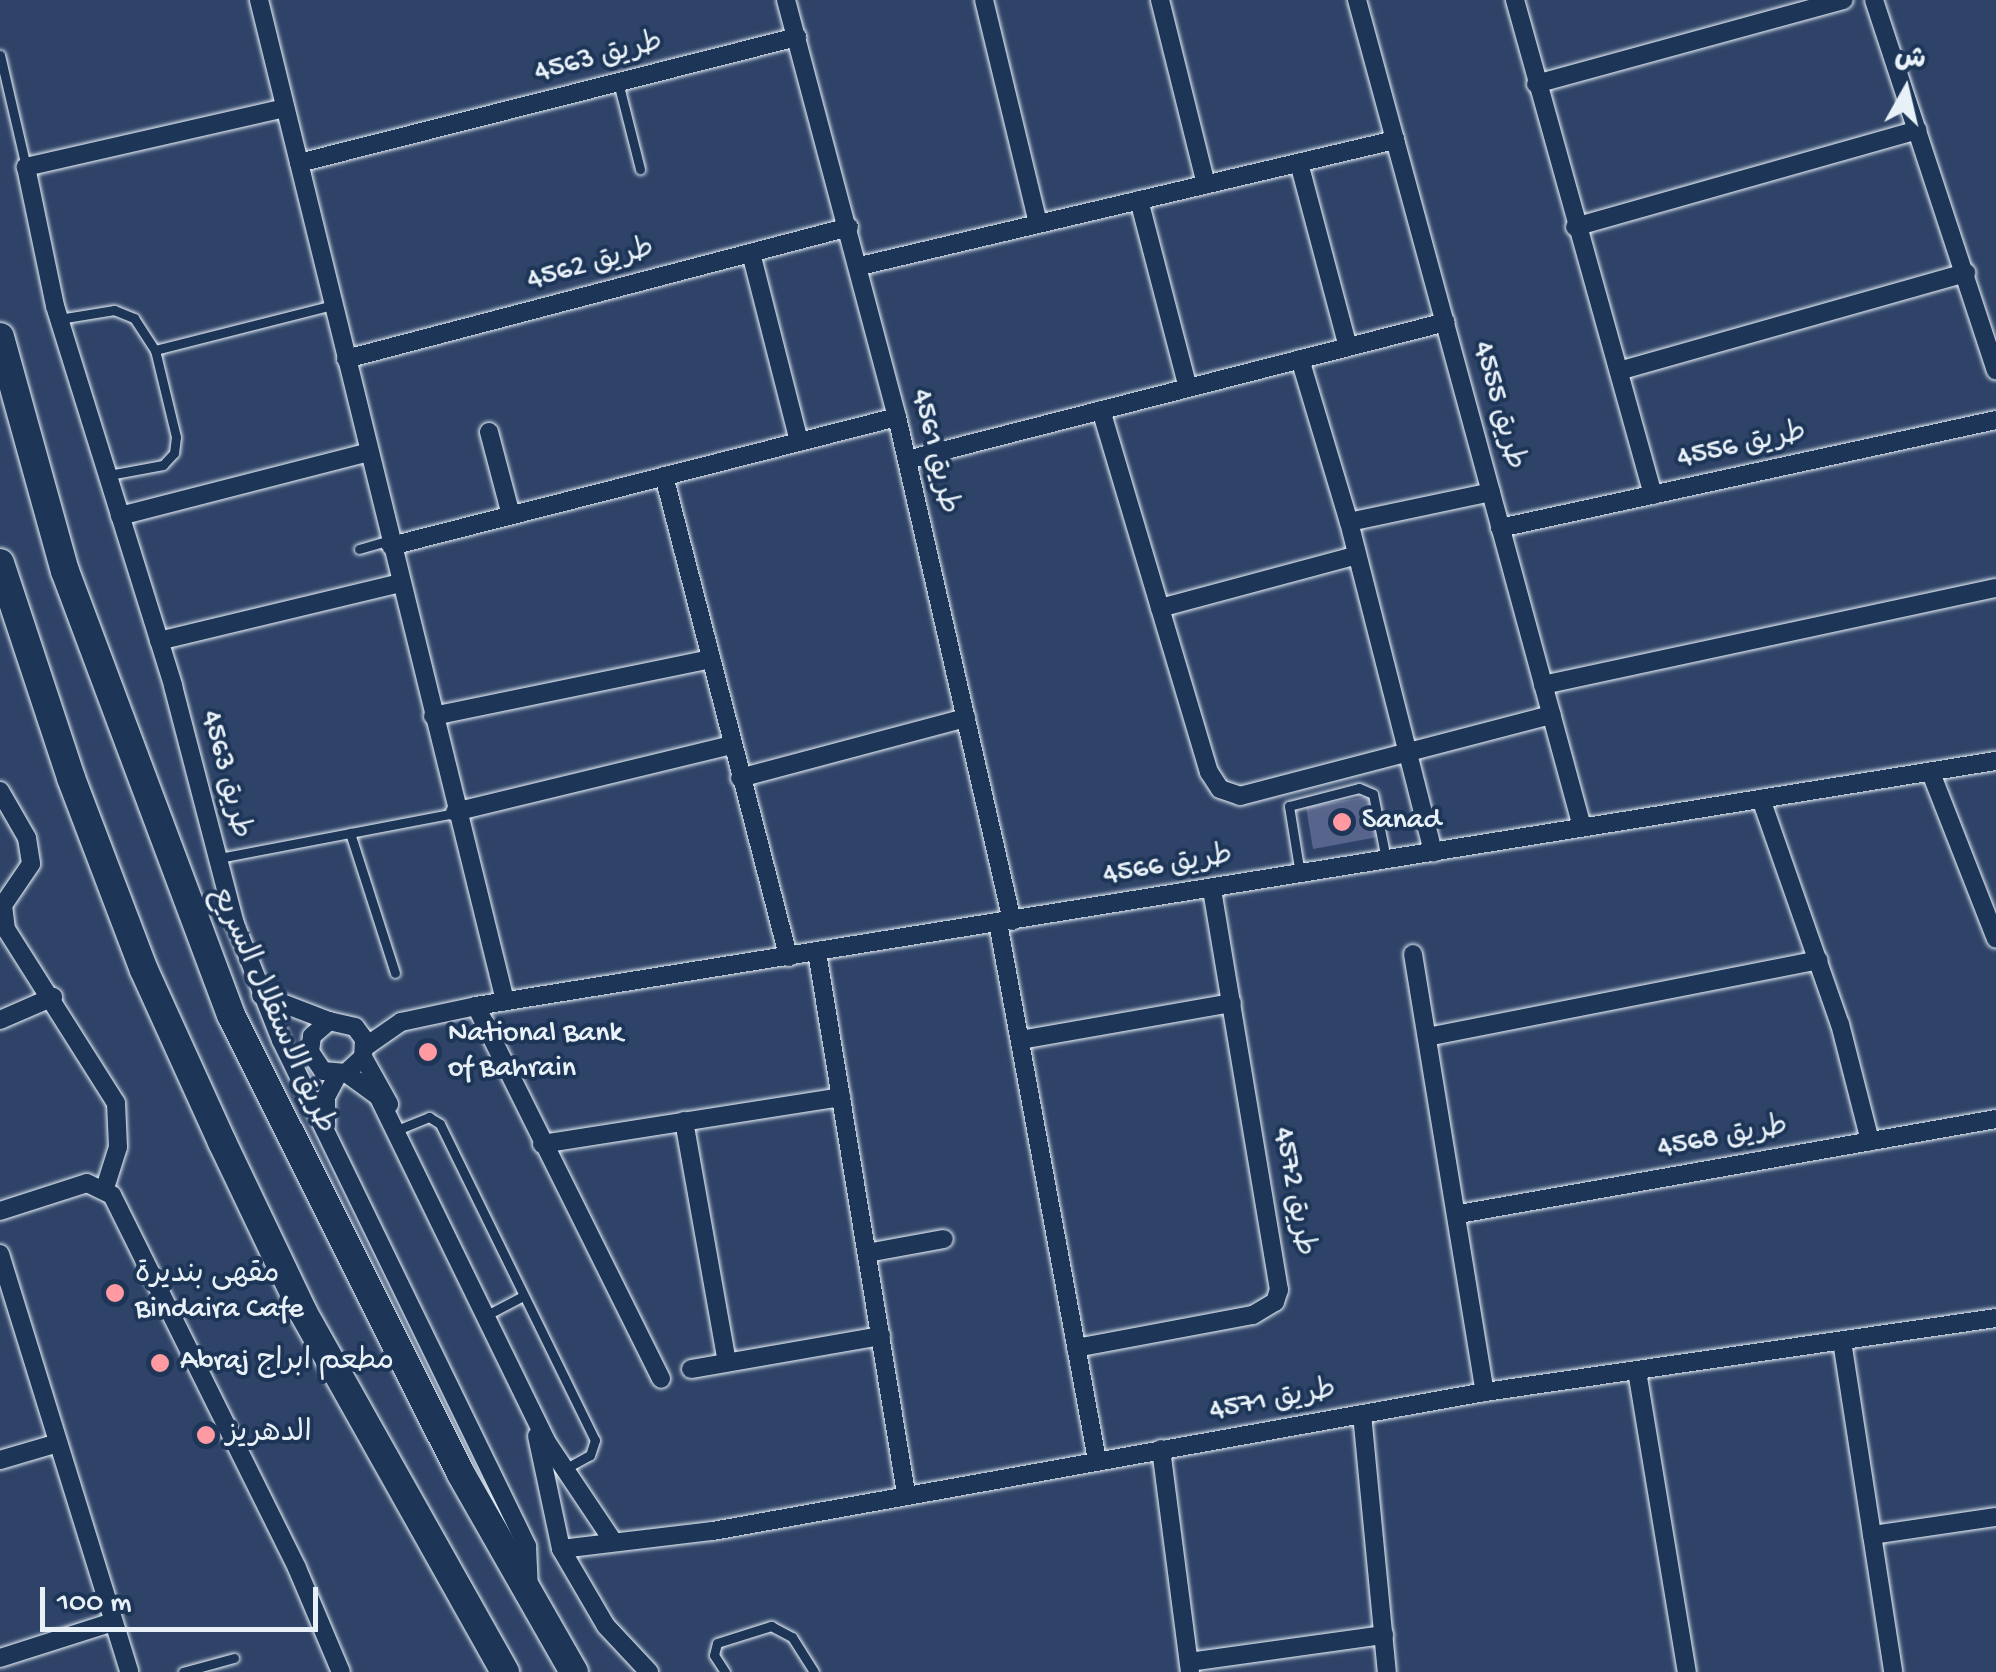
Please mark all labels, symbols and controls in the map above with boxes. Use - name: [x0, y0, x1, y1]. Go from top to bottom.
- street label: طريق 4563: [531, 26, 667, 92]
- north arrow: [1856, 40, 1956, 140]
- text: ش: [1893, 41, 1928, 78]
- street label: طريق 4562: [524, 232, 658, 300]
- street label: طريق 4555: [1463, 338, 1531, 474]
- street label: طريق 4561: [901, 386, 965, 518]
- street label: طريق 4556: [1674, 416, 1810, 478]
- street label: طريق 4563: [191, 707, 257, 843]
- place label: Sanad: [1362, 804, 1441, 840]
- marker: Sanad: [1331, 811, 1353, 833]
- street label: طريق 4566: [1101, 839, 1235, 895]
- street label: طريق الاستقلال السريع: [200, 882, 342, 1140]
- place label: National Bank of Bahrain: [448, 1017, 623, 1088]
- marker: National Bank of Bahrain: [417, 1041, 439, 1063]
- street label: طريق 4568: [1655, 1110, 1791, 1168]
- street label: طريق 4572: [1263, 1125, 1321, 1259]
- place label: مقهى بنديرة Bindaira Cafe: [135, 1258, 304, 1328]
- marker: مقهى بنديرة Bindaira Cafe: [104, 1282, 126, 1304]
- place label: Abraj مطعم ابراج: [180, 1345, 394, 1381]
- marker: Abraj مطعم ابراج: [149, 1352, 171, 1374]
- street label: طريق 4571: [1207, 1373, 1339, 1431]
- place label: الدهريز: [226, 1417, 312, 1453]
- marker: الدهريز: [195, 1424, 217, 1446]
- scale bar: [45, 1567, 322, 1629]
- text: 100 m: [57, 1587, 132, 1622]

